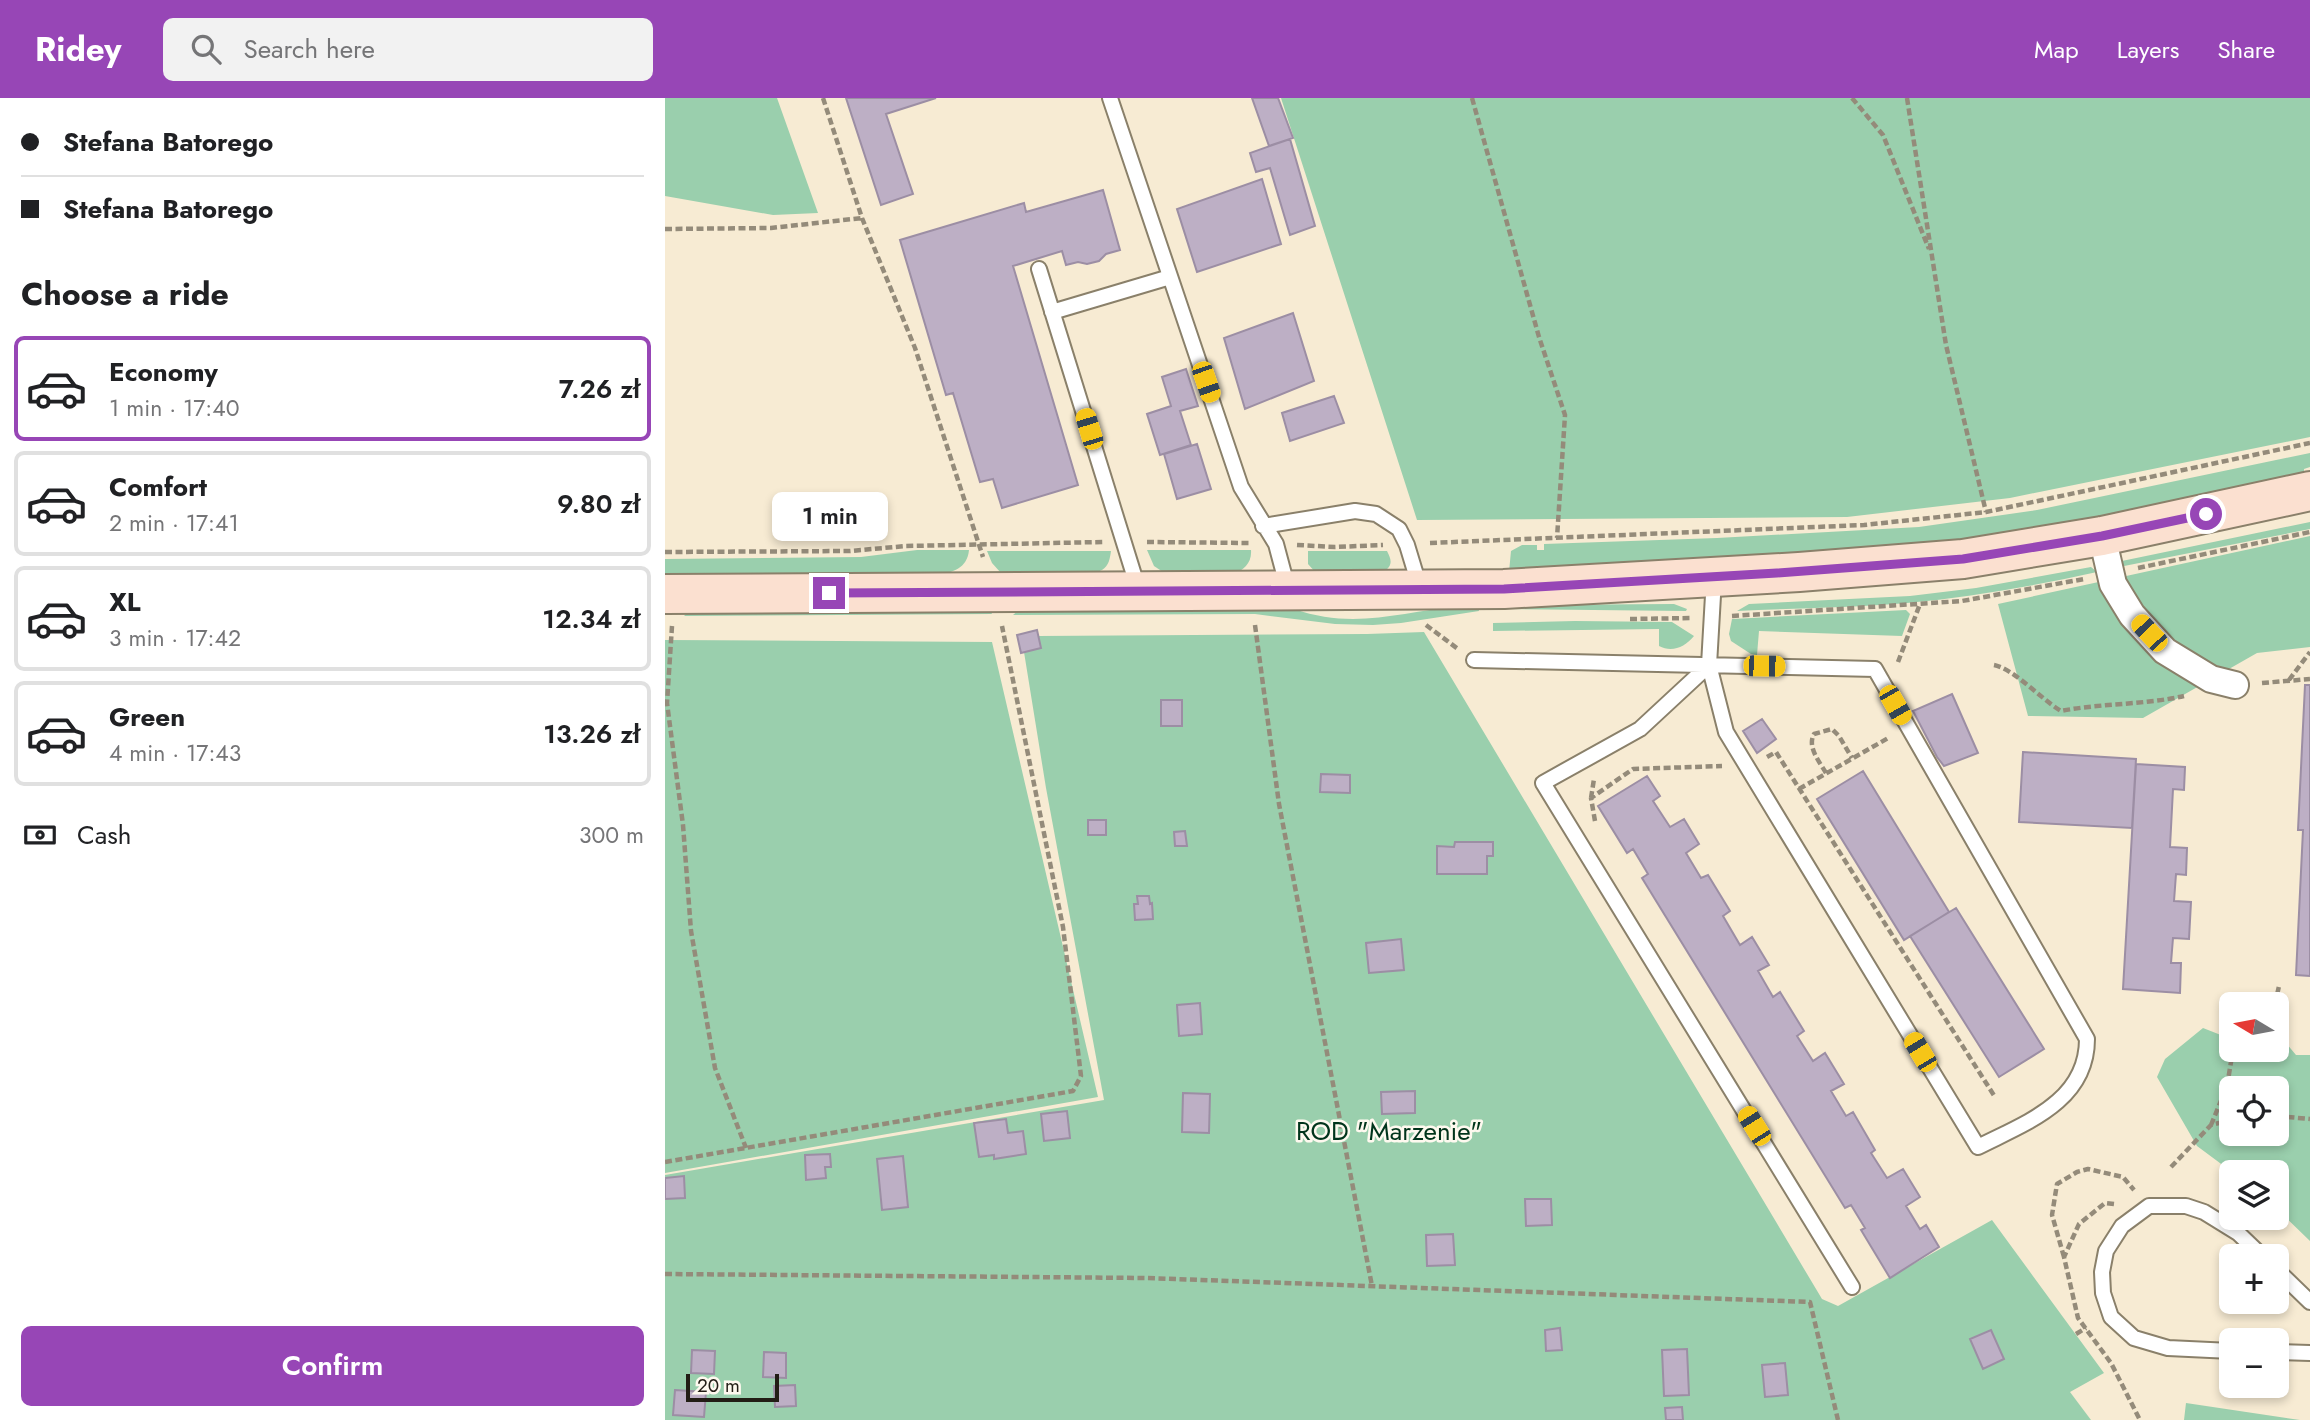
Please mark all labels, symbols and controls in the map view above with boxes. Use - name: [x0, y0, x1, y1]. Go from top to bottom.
- search box: [163, 18, 653, 81]
- text: Ridey: [35, 26, 121, 73]
- icon: search: [187, 30, 225, 68]
- text: Search here: [243, 30, 375, 68]
- text: Map: [2034, 32, 2079, 67]
- text: Layers: [2117, 32, 2179, 67]
- text: Share: [2217, 32, 2275, 67]
- text: Stefana Batorego: [63, 123, 273, 161]
- text: Stefana Batorego: [63, 190, 273, 228]
- text: Choose a ride: [21, 271, 229, 317]
- text: Economy: [109, 353, 218, 391]
- icon: car: [25, 357, 88, 420]
- car: [1190, 359, 1223, 405]
- text: 7.26 zł: [559, 370, 640, 408]
- text: 1 min · 17:40: [109, 391, 239, 425]
- car: [1073, 406, 1106, 452]
- text: Comfort: [109, 468, 207, 506]
- icon: car: [25, 472, 88, 535]
- text: 9.80 zł: [557, 485, 640, 523]
- callout: 1 min: [771, 491, 887, 540]
- route start: [2190, 498, 2222, 530]
- text: 1 min: [802, 499, 858, 533]
- text: 2 min · 17:41: [109, 506, 239, 540]
- route end: [813, 577, 845, 609]
- text: XL: [109, 583, 141, 621]
- icon: car: [25, 587, 88, 650]
- text: 12.34 zł: [542, 600, 640, 638]
- car: [2127, 610, 2172, 656]
- text: 3 min · 17:42: [109, 621, 241, 655]
- car: [1743, 655, 1786, 677]
- car: [1876, 682, 1915, 728]
- text: Green: [109, 698, 185, 736]
- icon: car: [25, 702, 88, 765]
- text: 13.26 zł: [543, 715, 640, 753]
- text: 4 min · 17:43: [109, 736, 241, 770]
- icon: cash: [21, 816, 59, 854]
- text: Cash: [77, 816, 131, 854]
- text: 300 m: [579, 818, 644, 852]
- north arrow: [2219, 992, 2289, 1062]
- map controls: [2219, 992, 2289, 1398]
- car: [1901, 1029, 1940, 1075]
- button: locate: [2219, 1076, 2289, 1146]
- car: [1734, 1103, 1775, 1149]
- park label: ROD "Marzenie": [1296, 1112, 1482, 1150]
- button: layers: [2219, 1160, 2289, 1230]
- button: +: [2219, 1244, 2289, 1314]
- button: Confirm: [21, 1326, 644, 1406]
- button: −: [2219, 1328, 2289, 1398]
- scale bar: [686, 1371, 779, 1403]
- text: 20 m: [697, 1372, 740, 1399]

